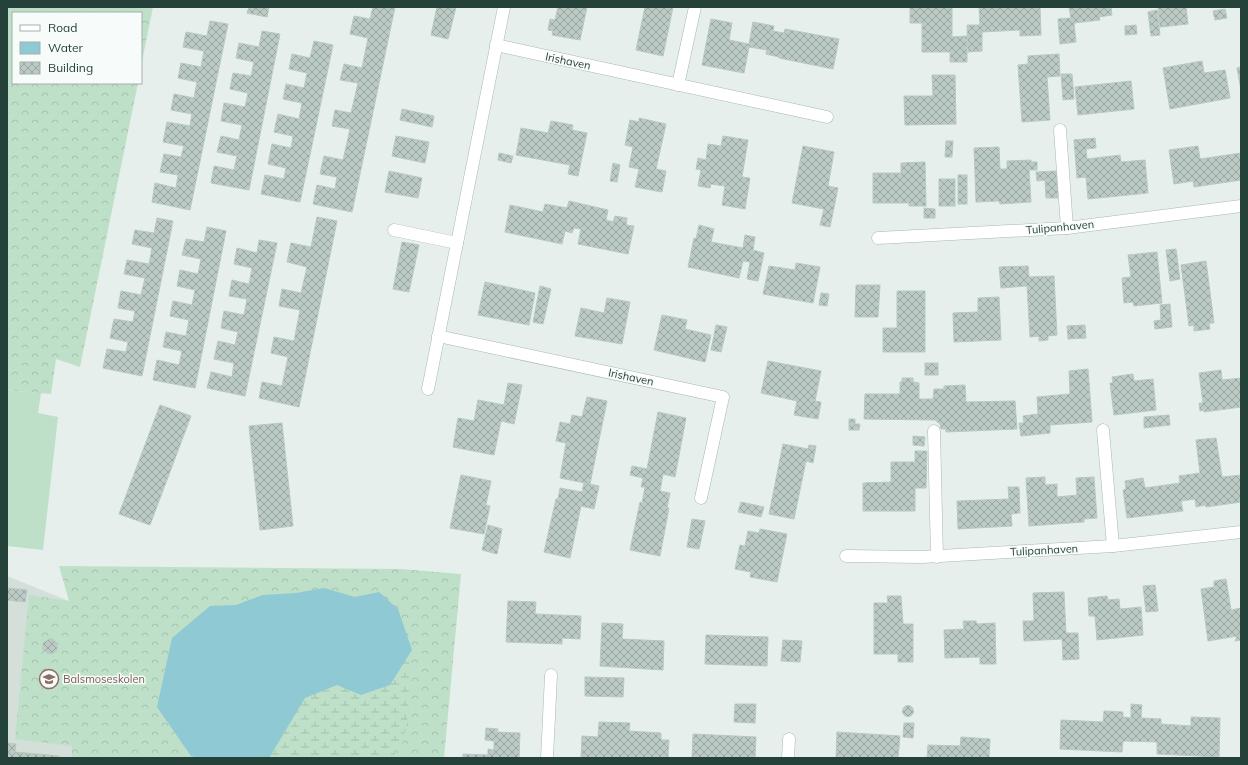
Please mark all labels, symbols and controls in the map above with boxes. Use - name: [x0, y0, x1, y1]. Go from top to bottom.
- legend: [12, 12, 142, 84]
- text: Road: [48, 20, 77, 35]
- text: Water: [48, 40, 84, 55]
- street label: Irishaven: [544, 49, 592, 73]
- text: Building: [48, 60, 93, 75]
- street label: Tulipanhaven: [1025, 217, 1095, 237]
- street label: Irishaven: [607, 365, 655, 389]
- street label: Tulipanhaven: [1010, 541, 1078, 559]
- school or university icon: Balsmoseskolen: [38, 668, 60, 690]
- place label: Balsmoseskolen: [63, 672, 145, 686]

